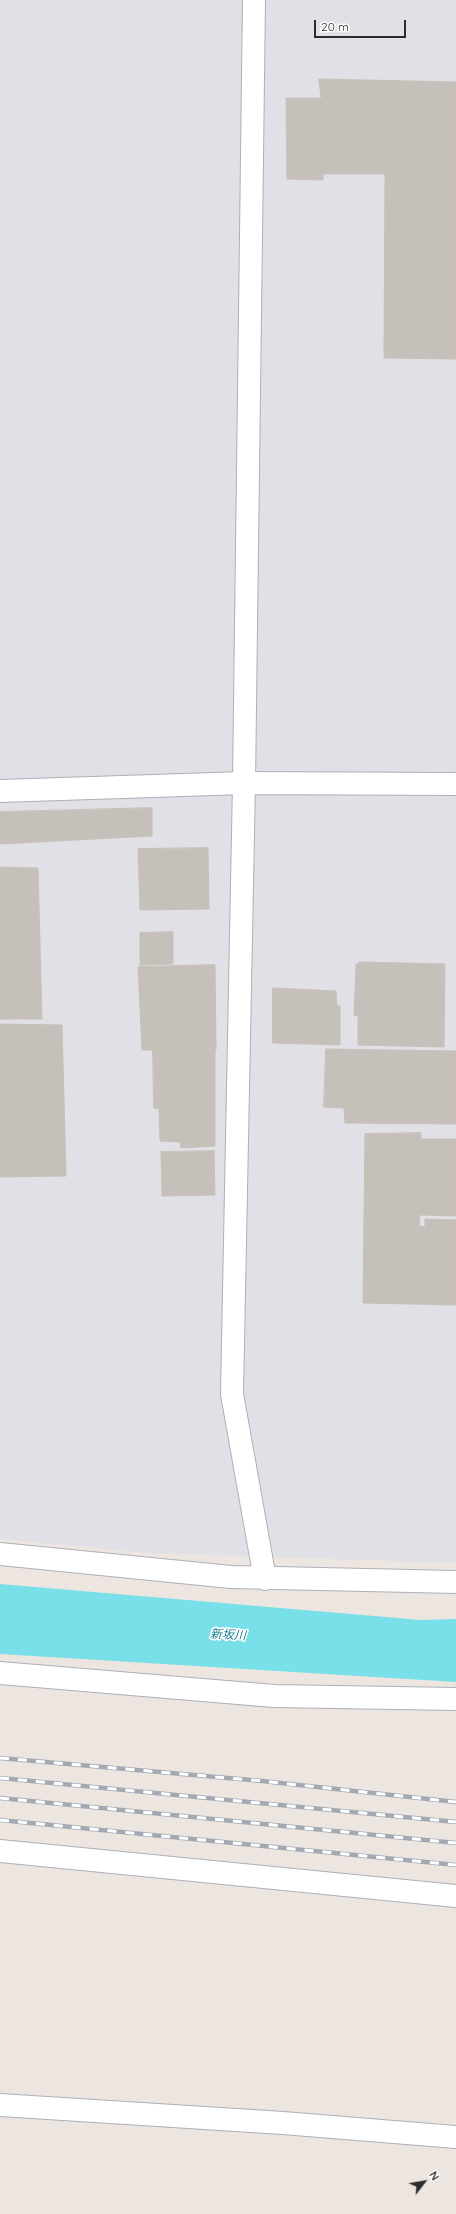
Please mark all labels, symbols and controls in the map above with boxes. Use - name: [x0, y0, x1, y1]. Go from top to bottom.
- scale bar: [316, 12, 408, 38]
- text: 20 m: [321, 19, 349, 34]
- water label: 新坂川: [210, 1627, 246, 1643]
- north arrow: [404, 2162, 444, 2202]
- text: N: [426, 2169, 442, 2183]

